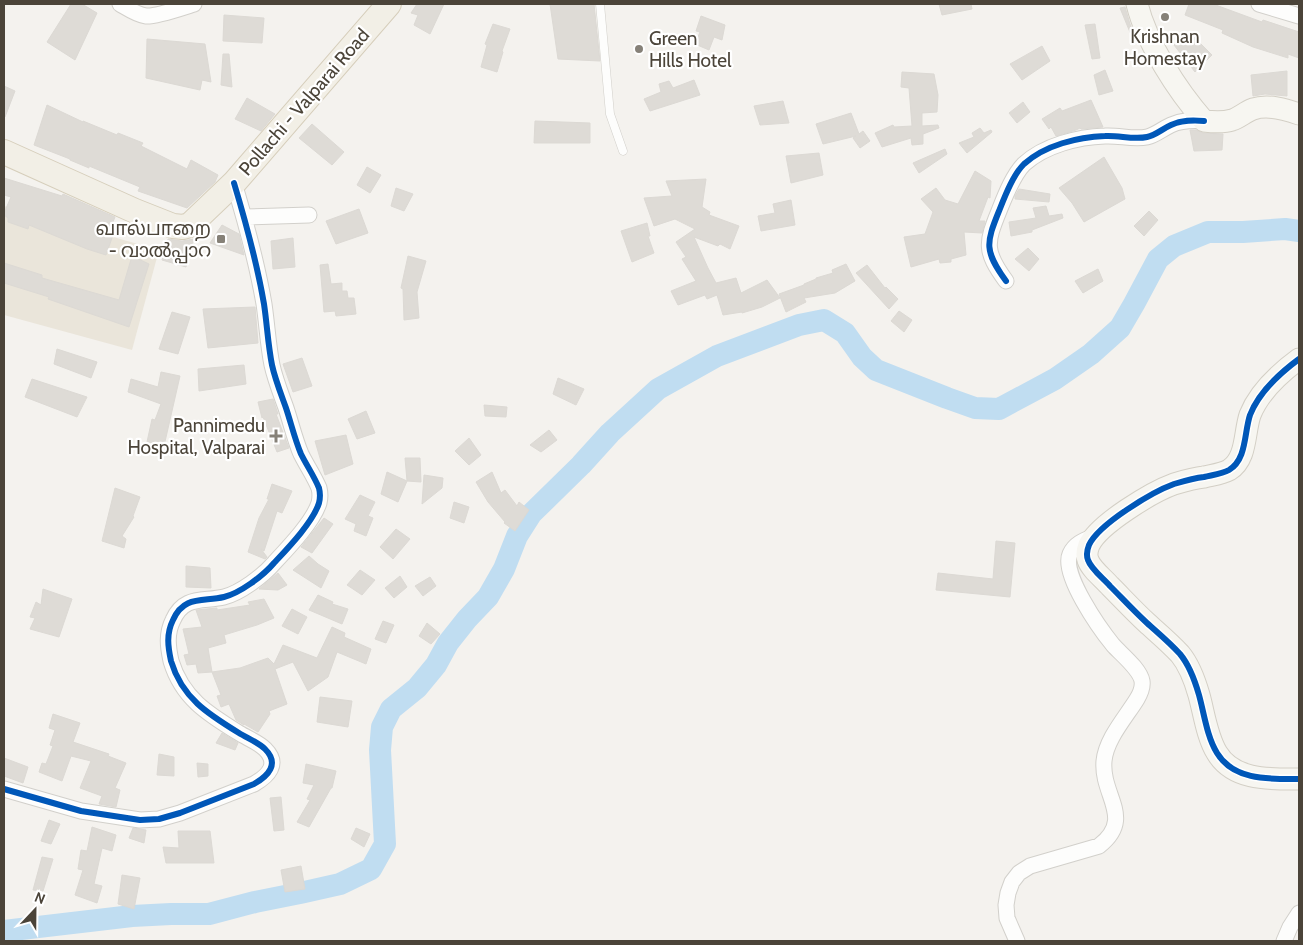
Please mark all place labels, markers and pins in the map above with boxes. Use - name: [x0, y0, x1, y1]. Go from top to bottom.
- marker: Krishnan Homestay: [1159, 11, 1171, 23]
- place label: Krishnan Homestay: [1124, 25, 1207, 70]
- place label: Green Hills Hotel: [649, 27, 732, 72]
- marker: Green Hills Hotel: [633, 43, 645, 55]
- place label: வால்பாறை - വാൽപ്പാറ: [95, 217, 211, 264]
- marker: வால்பாறை - വാൽപ്പാറ: [215, 233, 227, 245]
- place label: Pannimedu Hospital, Valparai: [127, 414, 265, 459]
- marker: Pannimedu Hospital, Valparai: [269, 429, 283, 443]

